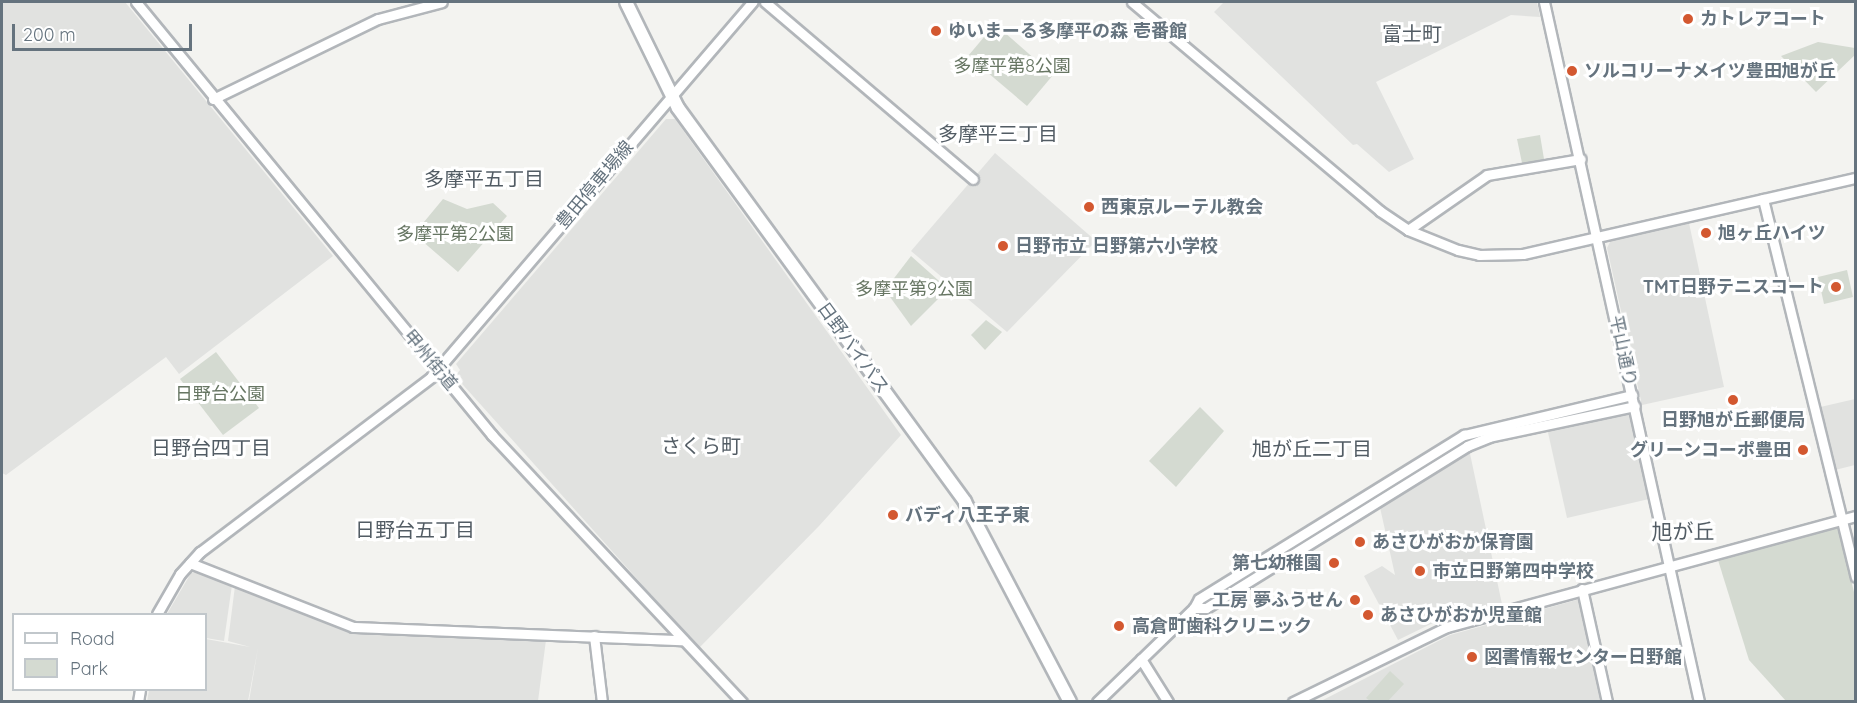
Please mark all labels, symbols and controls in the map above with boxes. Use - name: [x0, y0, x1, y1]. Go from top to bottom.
- place label: カトレアコート: [1700, 8, 1826, 30]
- scale bar: [15, 12, 195, 50]
- marker: カトレアコート: [1681, 12, 1695, 26]
- place label: ゆいまーる多摩平の森 壱番館: [948, 20, 1187, 42]
- district label: 富士町: [1382, 21, 1442, 45]
- text: 200 m: [23, 23, 76, 46]
- marker: ゆいまーる多摩平の森 壱番館: [929, 24, 943, 38]
- park label: 多摩平第8公園: [953, 55, 1071, 77]
- place label: ソルコリーナメイツ豊田旭が丘: [1584, 60, 1836, 82]
- marker: ソルコリーナメイツ豊田旭が丘: [1565, 64, 1579, 78]
- district label: 多摩平三丁目: [938, 121, 1058, 145]
- street label: 豊田停車場線: [552, 137, 638, 233]
- district label: 多摩平五丁目: [424, 166, 544, 190]
- place label: 西東京ルーテル教会: [1101, 196, 1263, 218]
- marker: 西東京ルーテル教会: [1082, 200, 1096, 214]
- place label: 旭ヶ丘ハイツ: [1718, 222, 1826, 244]
- park label: 多摩平第2公園: [396, 223, 514, 245]
- marker: 旭ヶ丘ハイツ: [1699, 226, 1713, 240]
- place label: 日野市立 日野第六小学校: [1015, 235, 1218, 257]
- marker: 日野市立 日野第六小学校: [996, 239, 1010, 253]
- place label: TMT日野テニスコート: [1643, 276, 1824, 298]
- park label: 多摩平第9公園: [855, 278, 973, 300]
- marker: TMT日野テニスコート: [1829, 280, 1843, 294]
- street label: 日野バイパス: [813, 298, 893, 398]
- street label: 平山通り: [1605, 314, 1641, 388]
- street label: 甲州街道: [399, 325, 461, 395]
- park label: 日野台公園: [175, 383, 265, 405]
- marker: 日野旭が丘郵便局: [1726, 393, 1740, 407]
- place label: 日野旭が丘郵便局: [1661, 409, 1805, 431]
- district label: さくら町: [661, 433, 741, 457]
- district label: 日野台四丁目: [151, 435, 271, 459]
- district label: 旭が丘二丁目: [1252, 436, 1372, 460]
- place label: グリーンコーポ豊田: [1629, 439, 1791, 461]
- marker: グリーンコーポ豊田: [1796, 443, 1810, 457]
- place label: バディ八王子東: [905, 504, 1031, 526]
- marker: バディ八王子東: [886, 508, 900, 522]
- district label: 日野台五丁目: [355, 517, 475, 541]
- district label: 旭が丘: [1652, 518, 1714, 544]
- place label: あさひがおか保育園: [1372, 531, 1534, 553]
- marker: あさひがおか保育園: [1353, 535, 1367, 549]
- place label: 第七幼稚園: [1232, 552, 1322, 574]
- marker: 第七幼稚園: [1327, 556, 1341, 570]
- place label: 市立日野第四中学校: [1432, 560, 1594, 582]
- marker: 市立日野第四中学校: [1413, 564, 1427, 578]
- place label: 工房 夢ふうせん: [1212, 589, 1343, 611]
- marker: 工房 夢ふうせん: [1348, 593, 1362, 607]
- place label: あさひがおか児童館: [1380, 604, 1542, 626]
- marker: あさひがおか児童館: [1361, 608, 1375, 622]
- legend: [12, 613, 207, 691]
- place label: 高倉町歯科クリニック: [1132, 615, 1312, 637]
- marker: 高倉町歯科クリニック: [1110, 617, 1128, 635]
- text: Road: [70, 627, 115, 650]
- place label: 図書情報センター日野館: [1484, 646, 1682, 668]
- marker: 図書情報センター日野館: [1465, 650, 1479, 664]
- text: Park: [70, 657, 108, 680]

